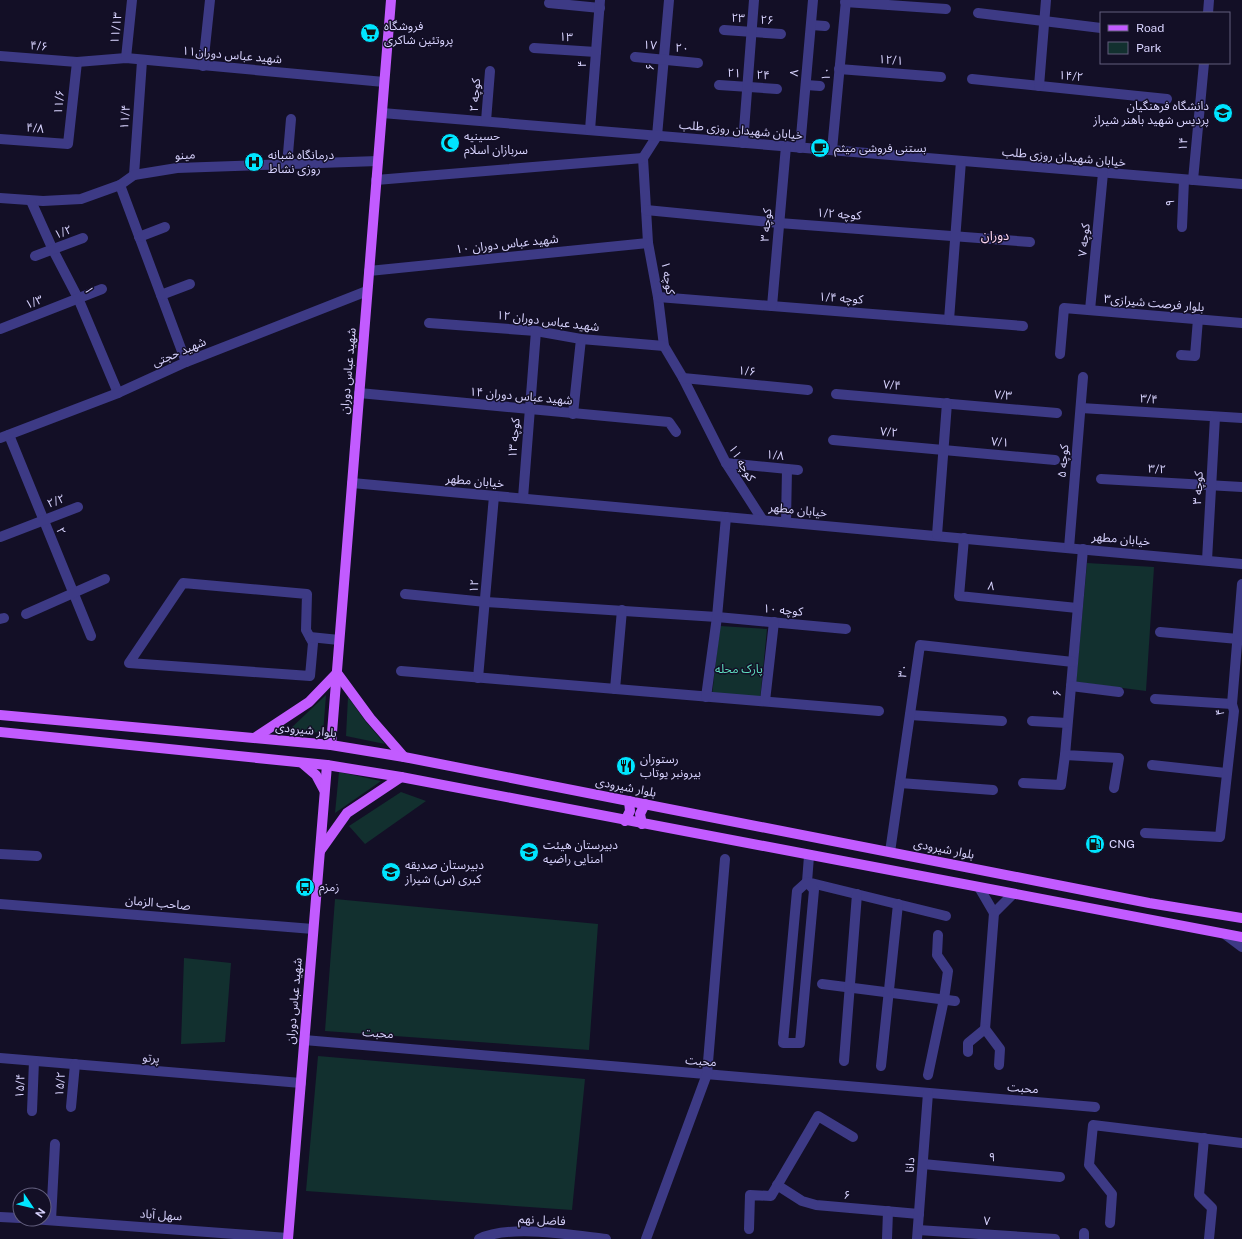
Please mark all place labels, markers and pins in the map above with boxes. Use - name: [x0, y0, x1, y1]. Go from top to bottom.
- place label: فروشگاه پروتئین شاکری: [384, 19, 453, 48]
- supermarket icon: فروشگاه پروتئین شاکری: [359, 22, 381, 44]
- place label: دانشگاه فرهنگیان پردیس شهید باهنر شیراز: [1092, 99, 1209, 128]
- school or university icon: دانشگاه فرهنگیان پردیس شهید باهنر شیراز: [1212, 102, 1234, 124]
- place label: حسینیه سربازان اسلام: [464, 129, 528, 159]
- mosque icon: حسینیه سربازان اسلام: [439, 132, 461, 154]
- cafe icon: بستنی فروشی میثم: [809, 137, 831, 159]
- place label: بستنی فروشی میثم: [834, 141, 926, 157]
- place label: درمانگاه شبانه روزی نشاط: [268, 148, 334, 176]
- hospital icon: درمانگاه شبانه روزی نشاط: [243, 151, 265, 173]
- place label: رستوران بیرونبر یوتاب: [640, 752, 701, 780]
- restaurant icon: رستوران بیرونبر یوتاب: [615, 755, 637, 777]
- fuel station icon: CNG: [1084, 833, 1106, 855]
- place label: CNG: [1109, 837, 1135, 851]
- place label: دبیرستان هیئت امنایی راضیه: [543, 838, 618, 866]
- school or university icon: دبیرستان هیئت امنایی راضیه: [518, 841, 540, 863]
- place label: دبیرستان صدیقه کبری (س) شیراز: [404, 858, 484, 886]
- school or university icon: دبیرستان صدیقه کبری (س) شیراز: [380, 861, 402, 883]
- bus stop icon: زمزم: [294, 876, 316, 898]
- place label: زمزم: [319, 880, 339, 896]

